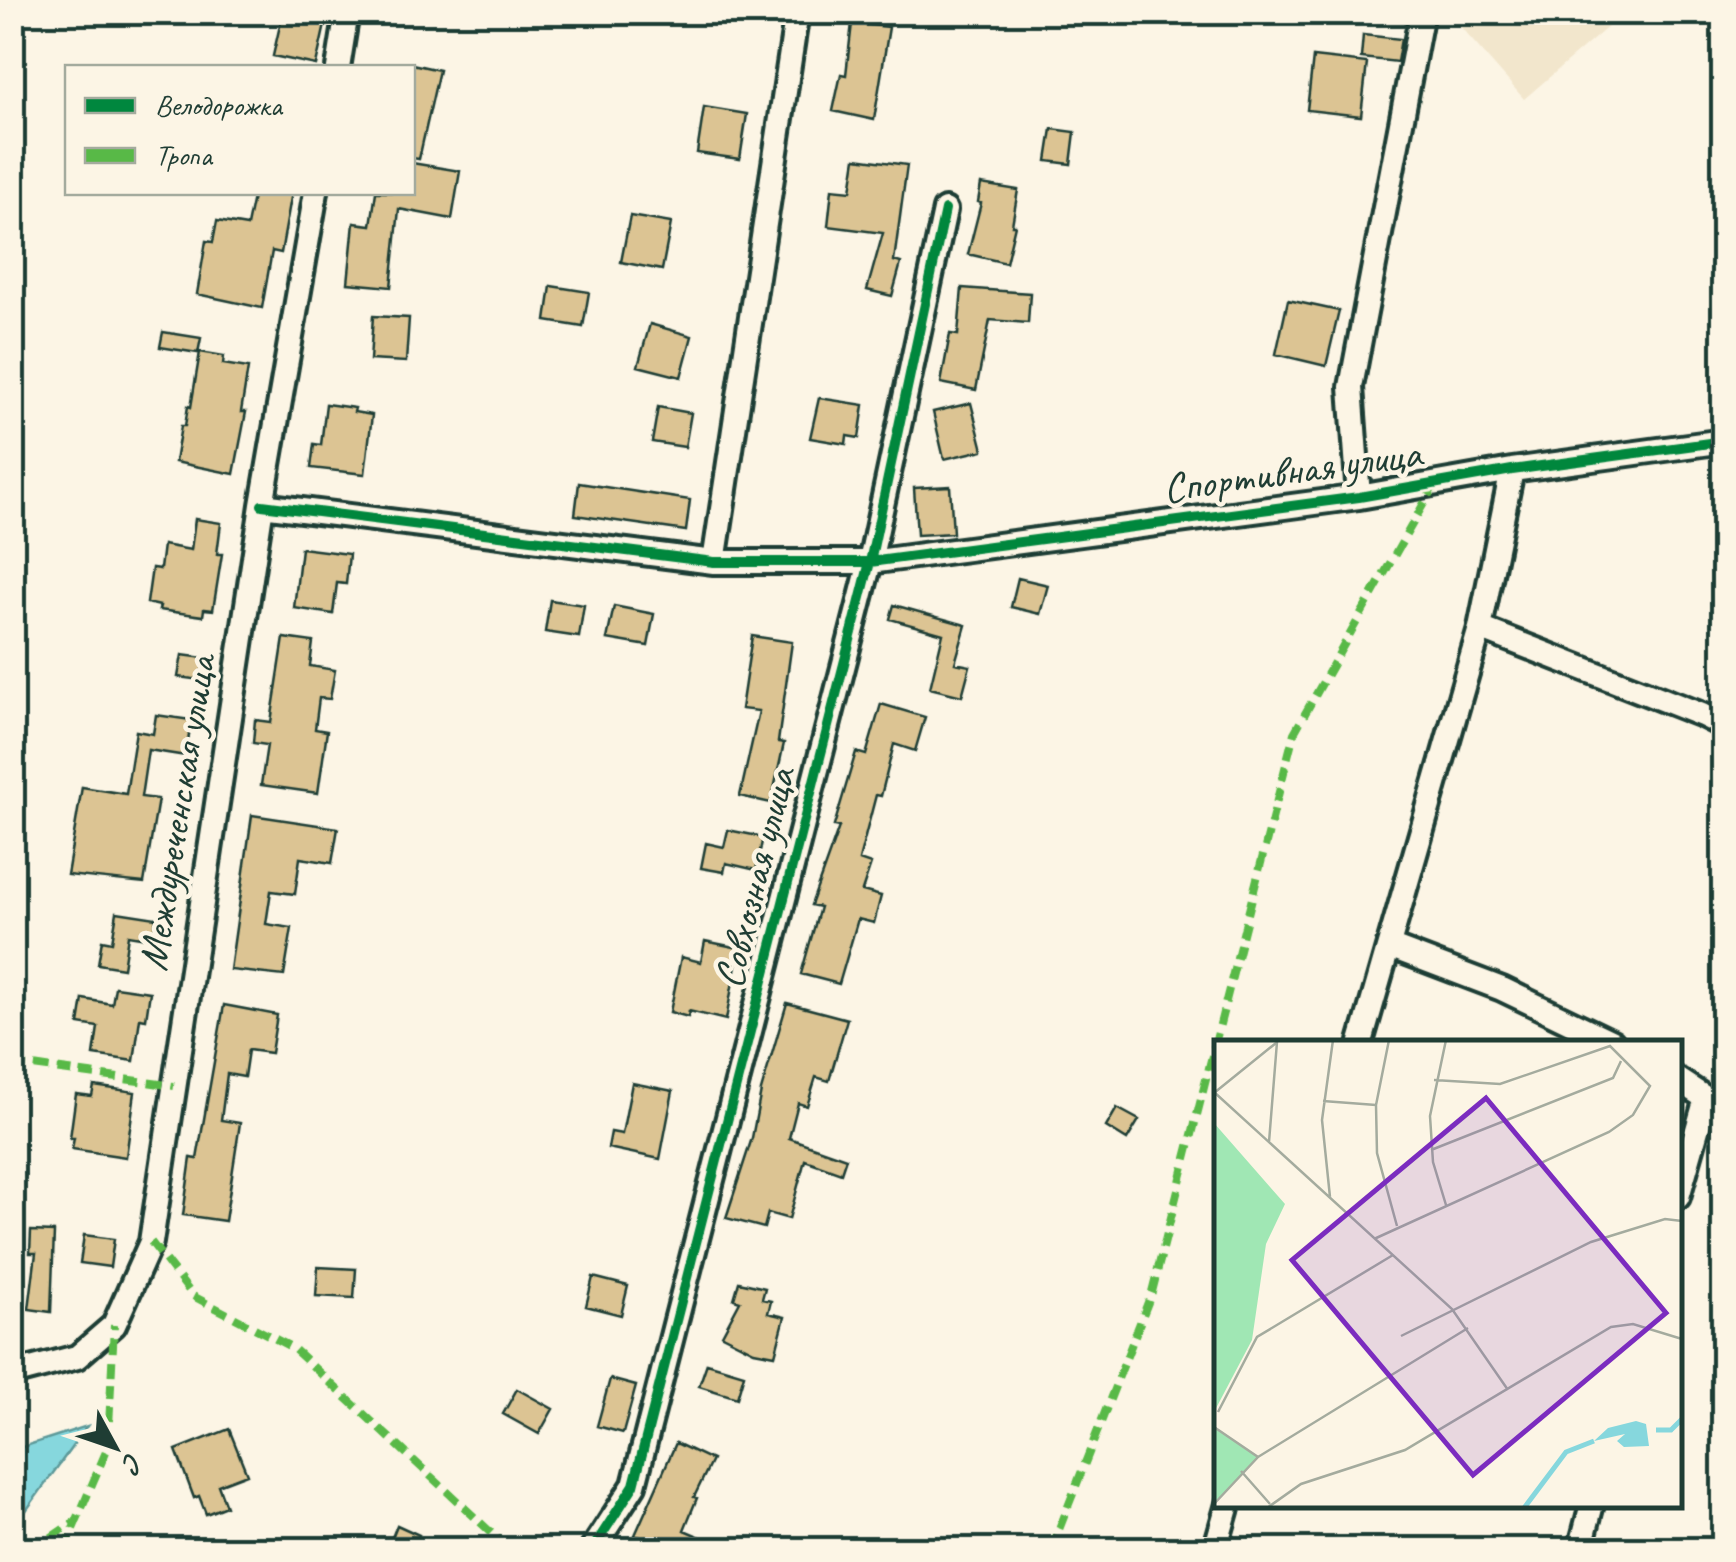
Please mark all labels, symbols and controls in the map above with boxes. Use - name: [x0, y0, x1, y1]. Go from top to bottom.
- legend: [65, 65, 415, 195]
- text: Велодорожка: [155, 86, 284, 124]
- text: Тропа: [155, 136, 214, 174]
- street label: Спортивная улица: [1160, 426, 1427, 515]
- street label: Междуреченская улица: [126, 648, 229, 974]
- street label: Совхозная улица: [702, 760, 809, 993]
- inset map: [1214, 1040, 1681, 1507]
- north arrow: [65, 1397, 165, 1497]
- text: С: [114, 1446, 152, 1482]

